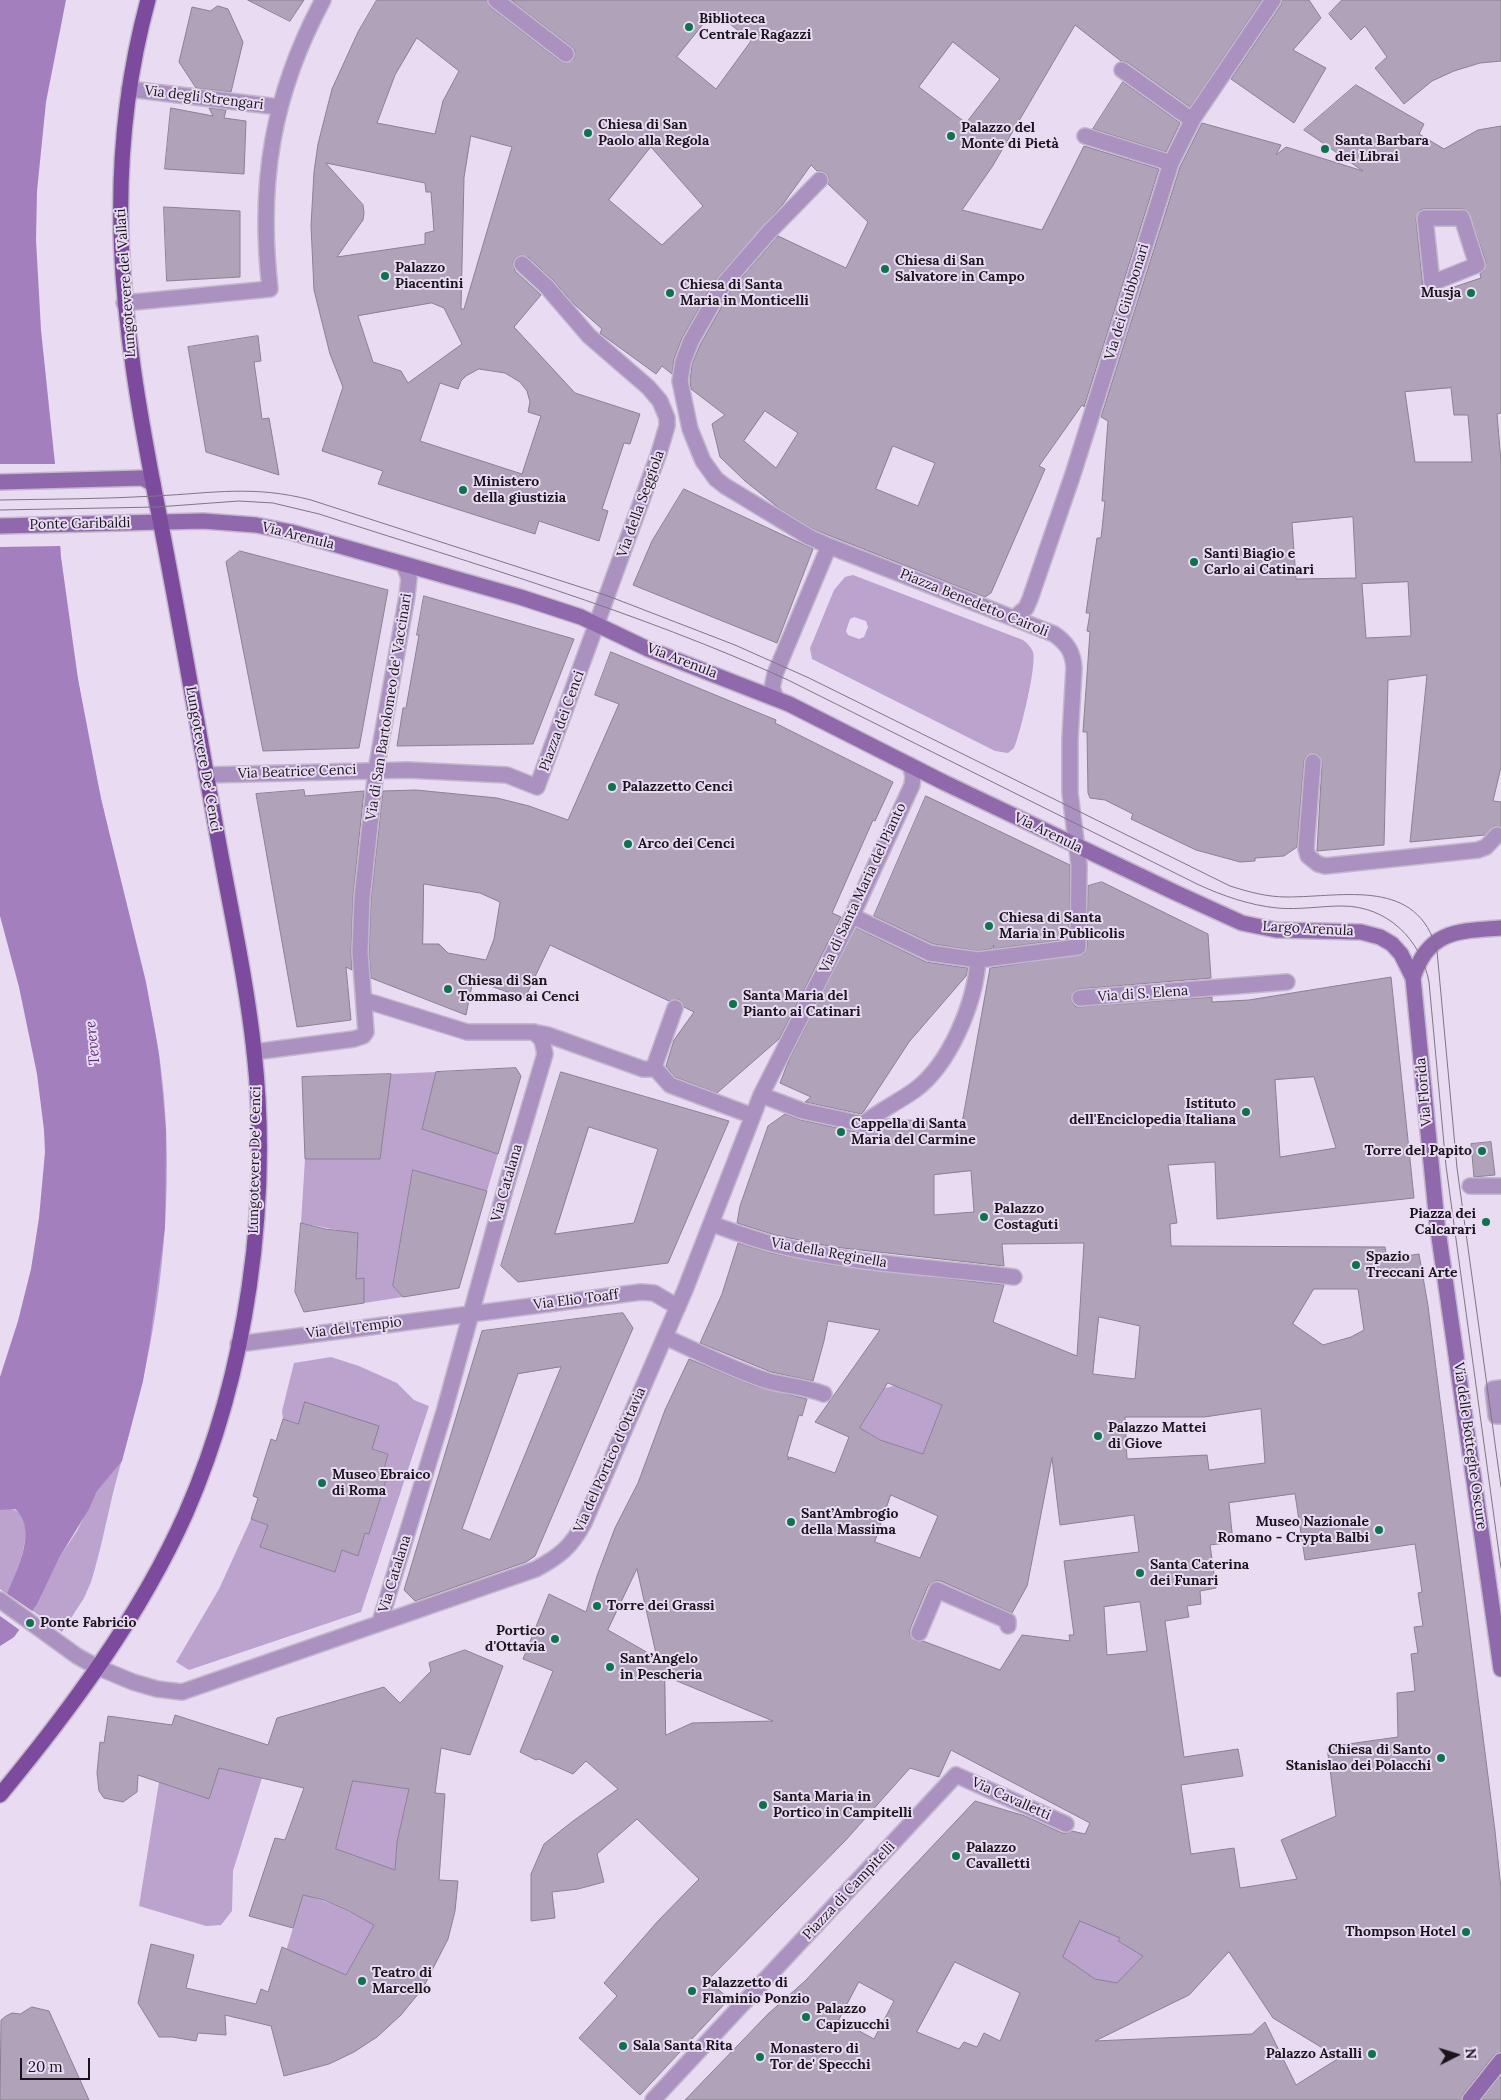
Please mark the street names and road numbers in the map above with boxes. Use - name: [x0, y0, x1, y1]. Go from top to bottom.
- street label: Via degli Strengari: [144, 82, 264, 114]
- street label: Lungotevere dei Vallati: [112, 208, 140, 358]
- street label: Via dei Giubbonari: [1101, 242, 1153, 362]
- street label: Via della Seggiola: [614, 448, 668, 560]
- street label: Ponte Garibaldi: [29, 515, 131, 533]
- street label: Via Arenula: [260, 519, 336, 553]
- street label: Piazza Benedetto Cairoli: [897, 565, 1051, 641]
- street label: Via di San Bartolomeo de' Vaccinari: [363, 592, 415, 822]
- street label: Via Arenula: [644, 640, 720, 682]
- street label: Piazza dei Cenci: [536, 669, 588, 773]
- street label: Lungotevere De' Cenci: [182, 685, 224, 833]
- street label: Via Beatrice Cenci: [238, 762, 356, 782]
- street label: Via di Santa Maria del Pianto: [816, 800, 910, 976]
- street label: Via Arenula: [1011, 809, 1085, 857]
- street label: Largo Arenula: [1262, 918, 1354, 940]
- street label: Via di S. Elena: [1097, 982, 1189, 1006]
- street label: Via Florida: [1413, 1057, 1435, 1127]
- street label: Lungotevere De' Cenci: [245, 1086, 265, 1234]
- street label: Via Catalana: [488, 1142, 526, 1224]
- street label: Via della Reginella: [770, 1235, 888, 1271]
- street label: Via Elio Toaff: [533, 1286, 619, 1314]
- street label: Via del Tempio: [305, 1314, 403, 1342]
- street label: Via delle Botteghe Oscure: [1450, 1361, 1490, 1531]
- street label: Via del Portico d'Ottavia: [570, 1385, 650, 1535]
- street label: Via Catalana: [375, 1533, 415, 1615]
- street label: Via Cavalletti: [969, 1774, 1053, 1824]
- street label: Piazza di Campitelli: [799, 1839, 899, 1943]

